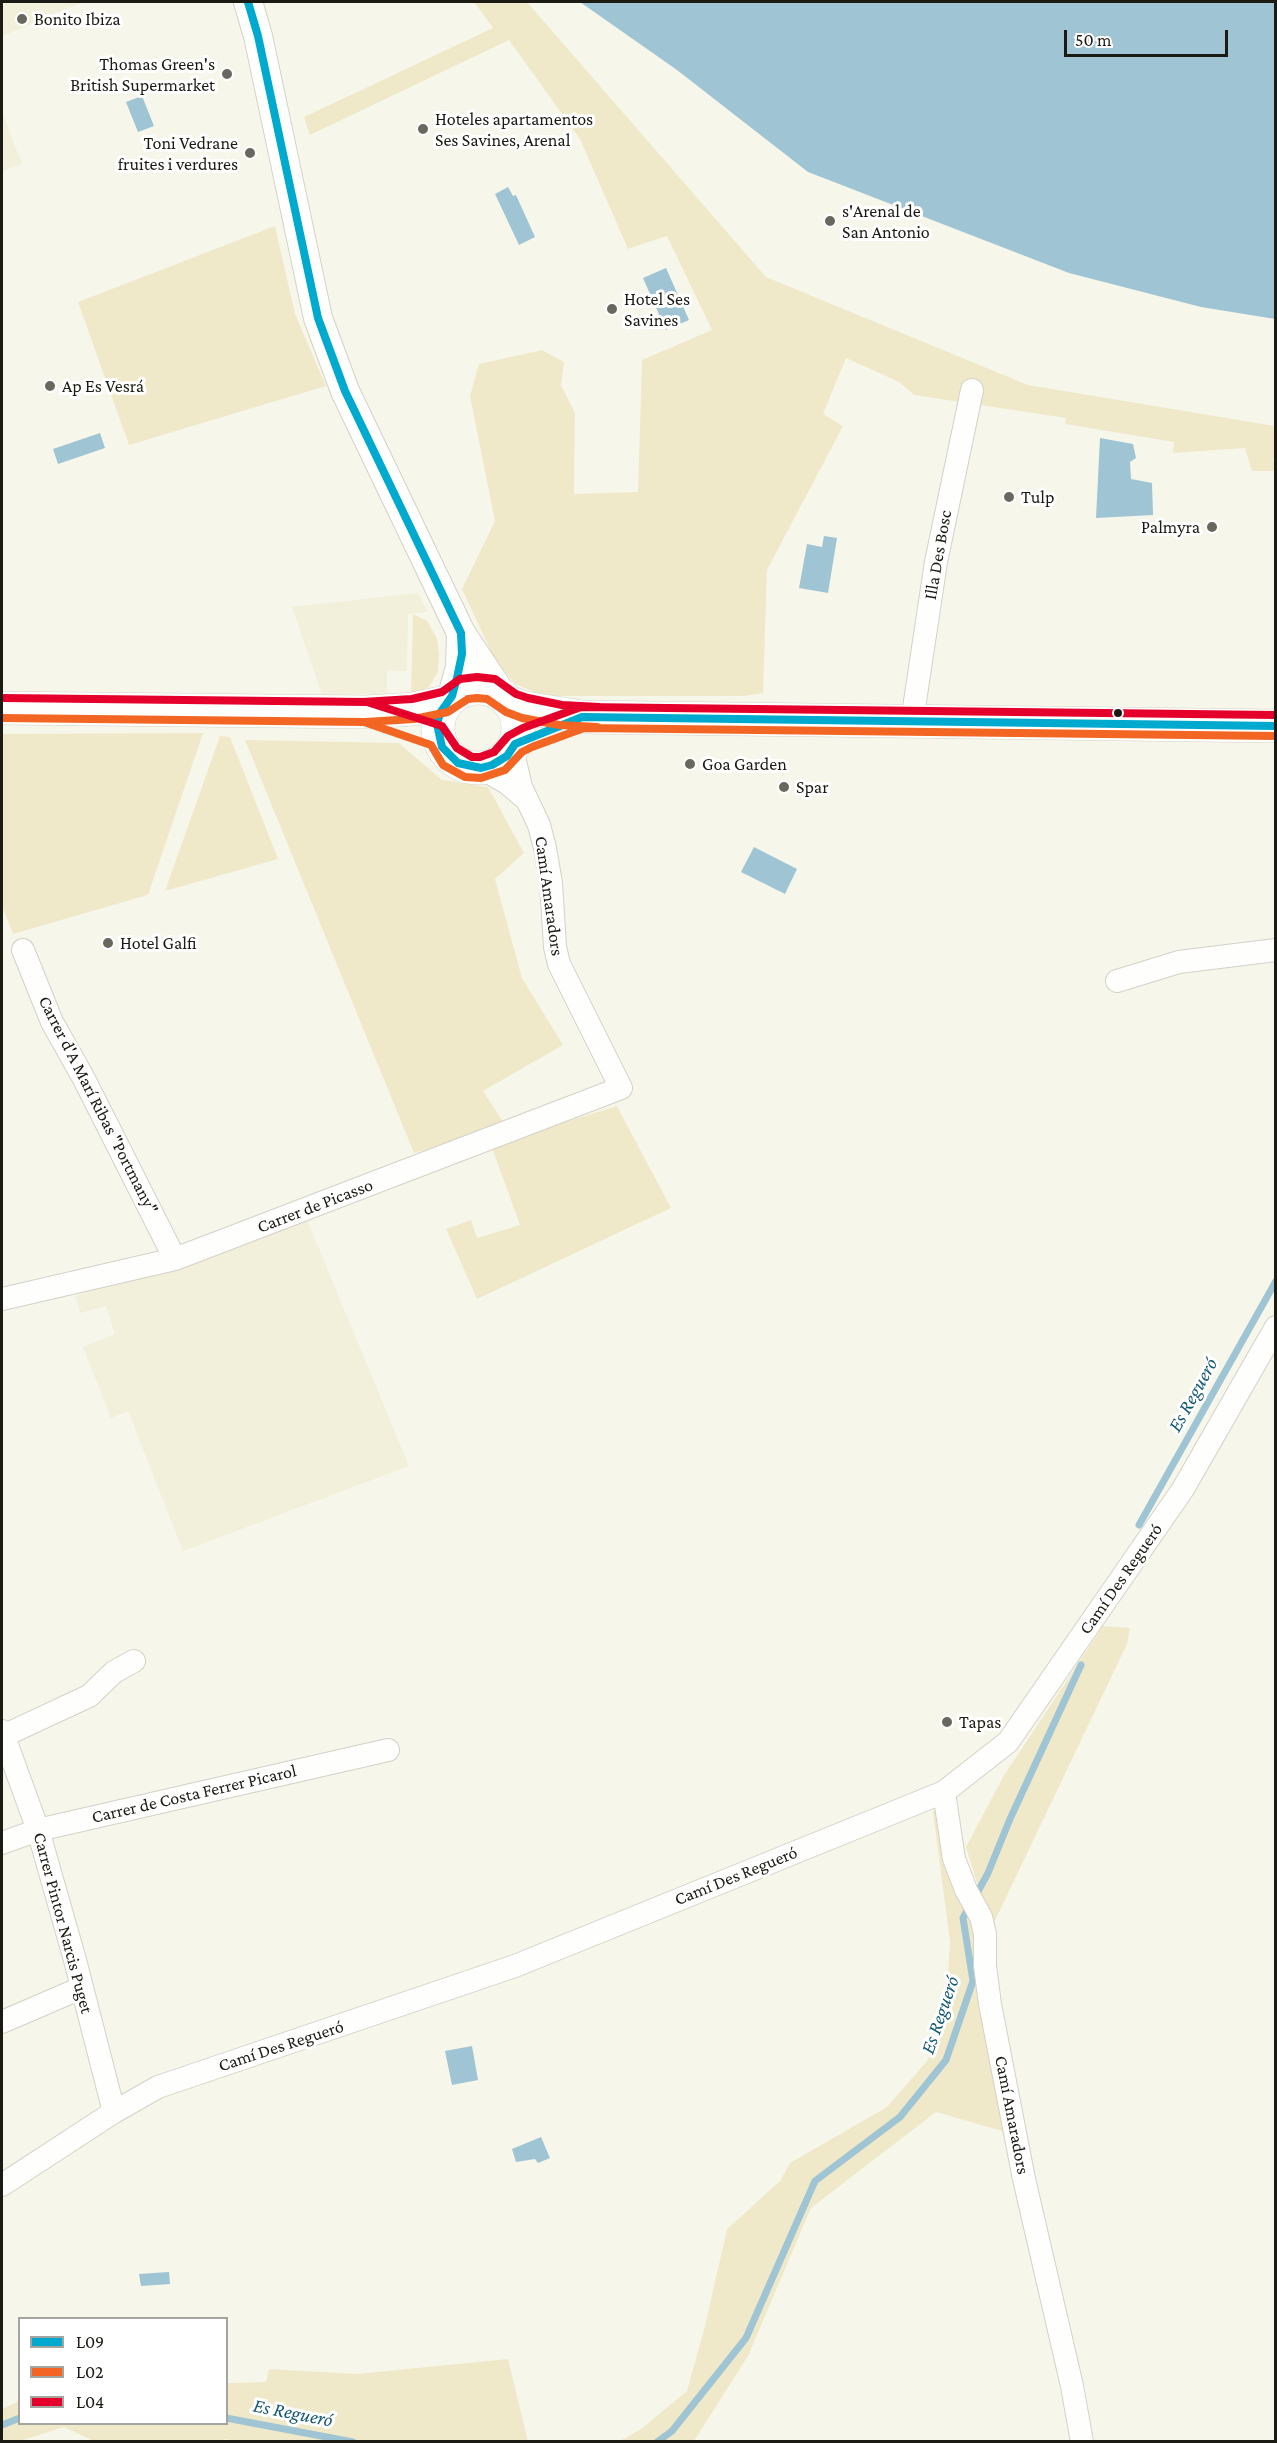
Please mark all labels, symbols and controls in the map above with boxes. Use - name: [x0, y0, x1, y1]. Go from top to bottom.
- place label: Bonito Ibiza: [34, 8, 121, 30]
- marker: Bonito Ibiza: [15, 12, 29, 26]
- scale bar: [1067, 18, 1230, 56]
- text: 50 m: [1075, 30, 1112, 50]
- place label: Thomas Green's British Supermarket: [70, 53, 215, 96]
- marker: Thomas Green's British Supermarket: [220, 67, 234, 81]
- place label: Hoteles apartamentos Ses Savines, Arenal: [435, 108, 593, 150]
- marker: Hoteles apartamentos Ses Savines, Arenal: [416, 122, 430, 136]
- place label: Toni Vedrane fruites i verdures: [118, 132, 238, 174]
- marker: Toni Vedrane fruites i verdures: [243, 146, 257, 160]
- place label: s'Arenal de San Antonio: [842, 200, 930, 242]
- marker: s'Arenal de San Antonio: [823, 214, 837, 228]
- place label: Hotel Ses Savines: [624, 288, 690, 330]
- marker: Hotel Ses Savines: [605, 302, 619, 316]
- place label: Ap Es Vesrá: [62, 375, 144, 397]
- marker: Ap Es Vesrá: [43, 379, 57, 393]
- place label: Tulp: [1021, 486, 1054, 508]
- marker: Tulp: [1002, 490, 1016, 504]
- street label: Illa Des Bosc: [920, 509, 956, 601]
- place label: Palmyra: [1141, 516, 1200, 538]
- marker: Palmyra: [1205, 520, 1219, 534]
- unlabelled marker: [1112, 707, 1124, 719]
- place label: Goa Garden: [702, 753, 787, 775]
- marker: Goa Garden: [683, 757, 697, 771]
- place label: Spar: [796, 776, 829, 798]
- marker: Spar: [777, 780, 791, 794]
- street label: Camí Amaradors: [530, 835, 568, 957]
- place label: Hotel Galfi: [120, 932, 197, 954]
- marker: Hotel Galfi: [101, 936, 115, 950]
- street label: Carrer d'A Marí Ribas "Portmany": [33, 992, 163, 1218]
- street label: Carrer de Picasso: [254, 1174, 376, 1238]
- water label: Es Regueró: [1163, 1354, 1223, 1436]
- street label: Camí Des Regueró: [1075, 1519, 1167, 1639]
- place label: Tapas: [959, 1711, 1001, 1733]
- marker: Tapas: [940, 1715, 954, 1729]
- street label: Carrer de Costa Ferrer Picarol: [89, 1760, 299, 1828]
- street label: Carrer Pintor Narcis Puget: [28, 1830, 98, 2016]
- street label: Camí Des Regueró: [671, 1842, 801, 1910]
- water label: Es Regueró: [916, 1973, 964, 2057]
- street label: Camí Des Regueró: [216, 2016, 346, 2076]
- street label: Camí Amaradors: [990, 2054, 1034, 2176]
- legend: [18, 2317, 228, 2425]
- text: L09: [76, 2332, 104, 2352]
- text: L02: [76, 2362, 103, 2382]
- text: L04: [76, 2392, 104, 2412]
- water label: Es Regueró: [251, 2394, 335, 2432]

